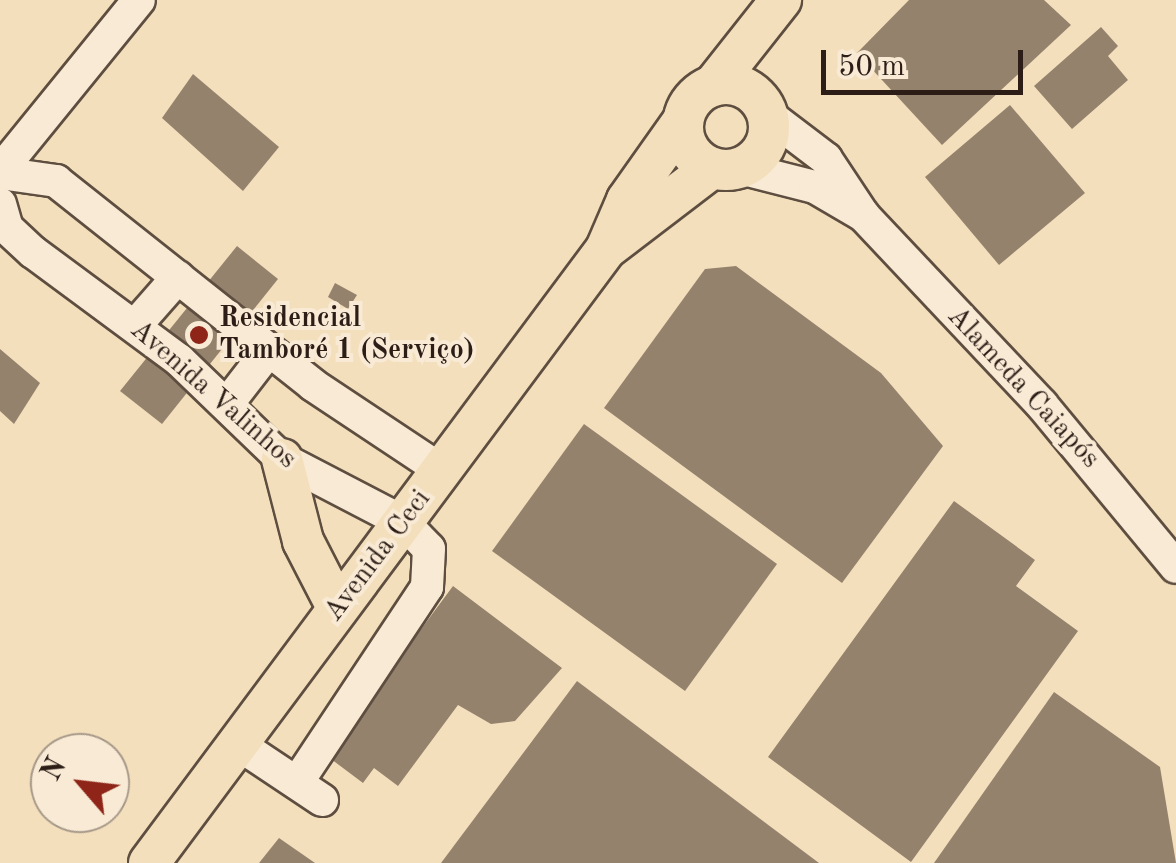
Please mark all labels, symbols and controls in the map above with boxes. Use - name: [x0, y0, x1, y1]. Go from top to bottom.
- scale bar: [826, 30, 1028, 92]
- text: 50 m: [838, 52, 905, 82]
- street label: Alameda Caiapós: [940, 300, 1106, 476]
- place label: Residencial Tamboré 1 (Serviço): [219, 302, 474, 368]
- street label: Avenida Valinhos: [123, 314, 303, 476]
- marker: Residencial Tamboré 1 (Serviço): [188, 324, 210, 346]
- street label: Avenida Ceci: [318, 483, 438, 629]
- north arrow: [30, 733, 130, 833]
- text: N: [38, 754, 73, 786]

